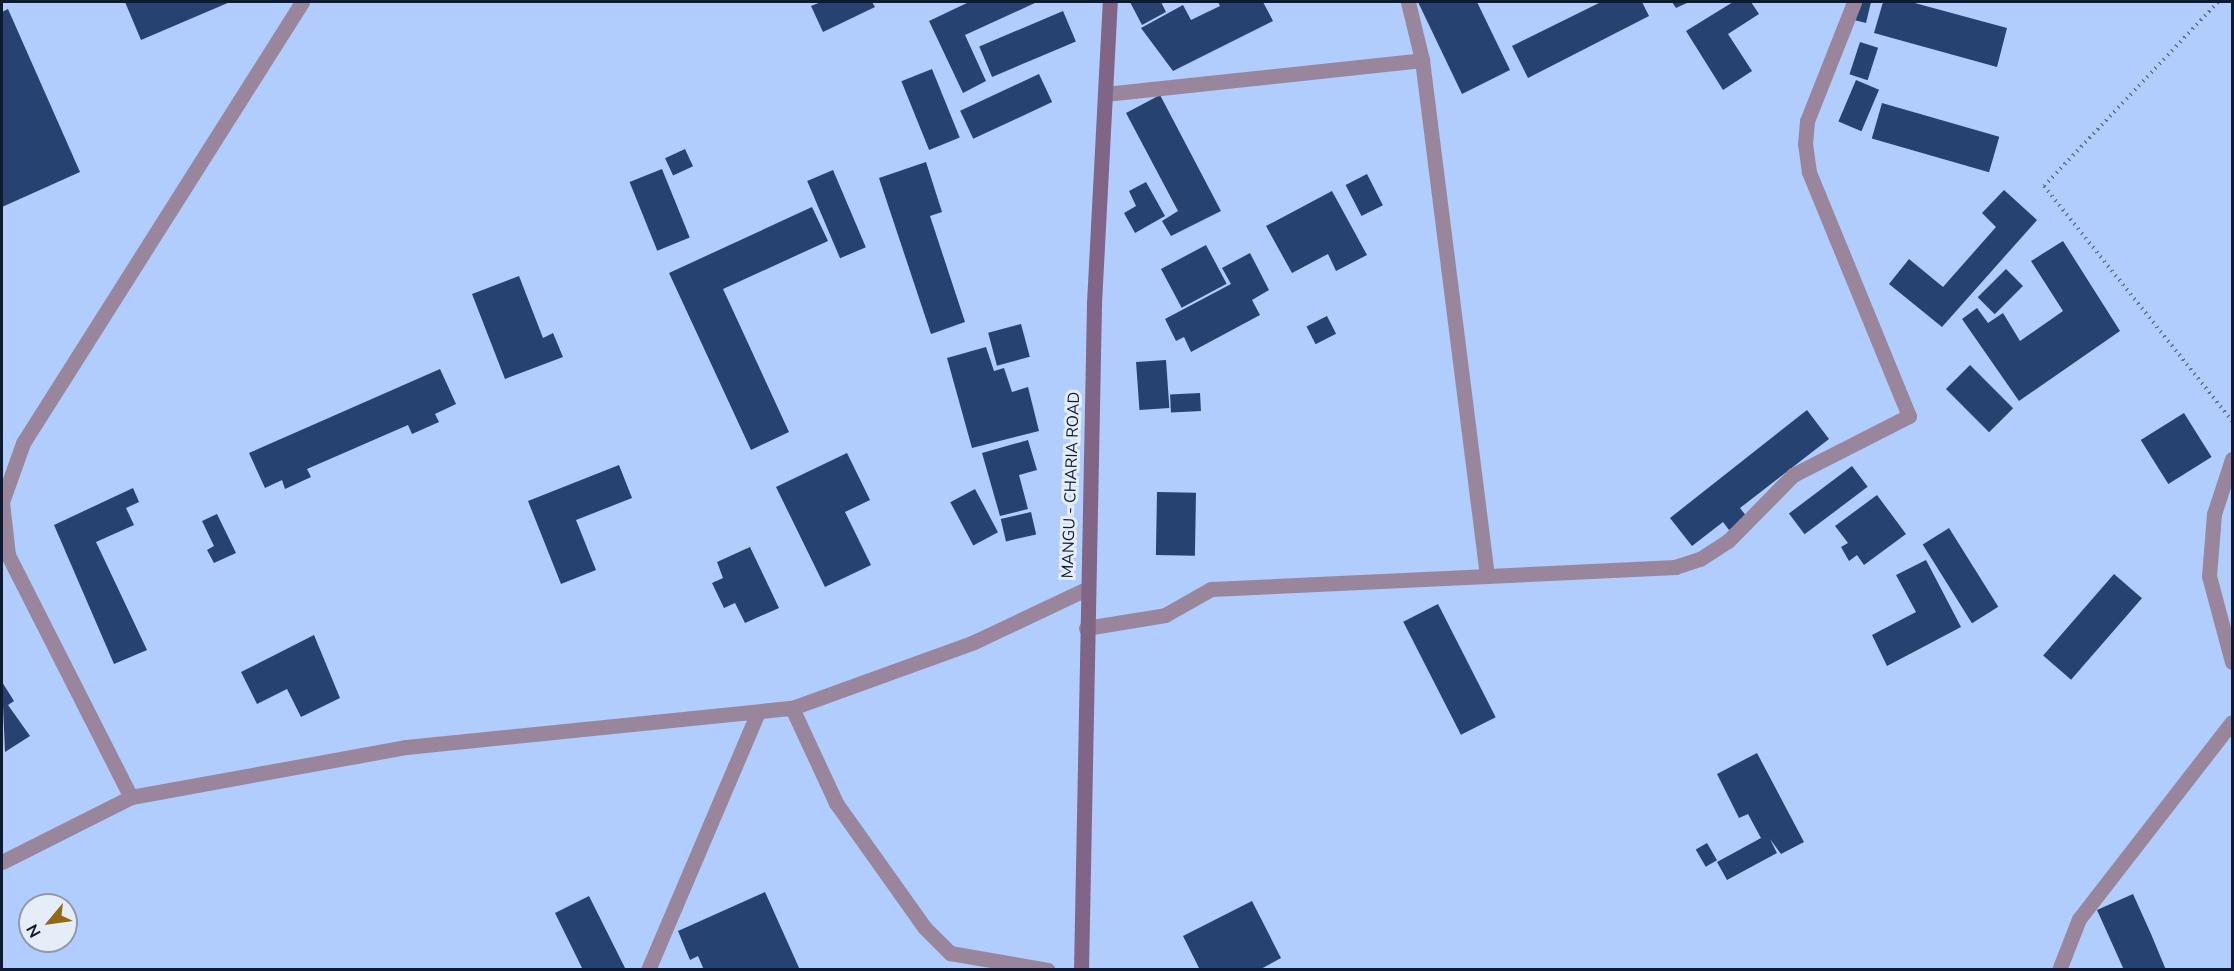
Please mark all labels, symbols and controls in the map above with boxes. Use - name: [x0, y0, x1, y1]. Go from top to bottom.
- street label: MANGU - CHARIA ROAD: [1058, 391, 1084, 579]
- north arrow: [18, 893, 78, 953]
- text: N: [21, 920, 47, 941]

